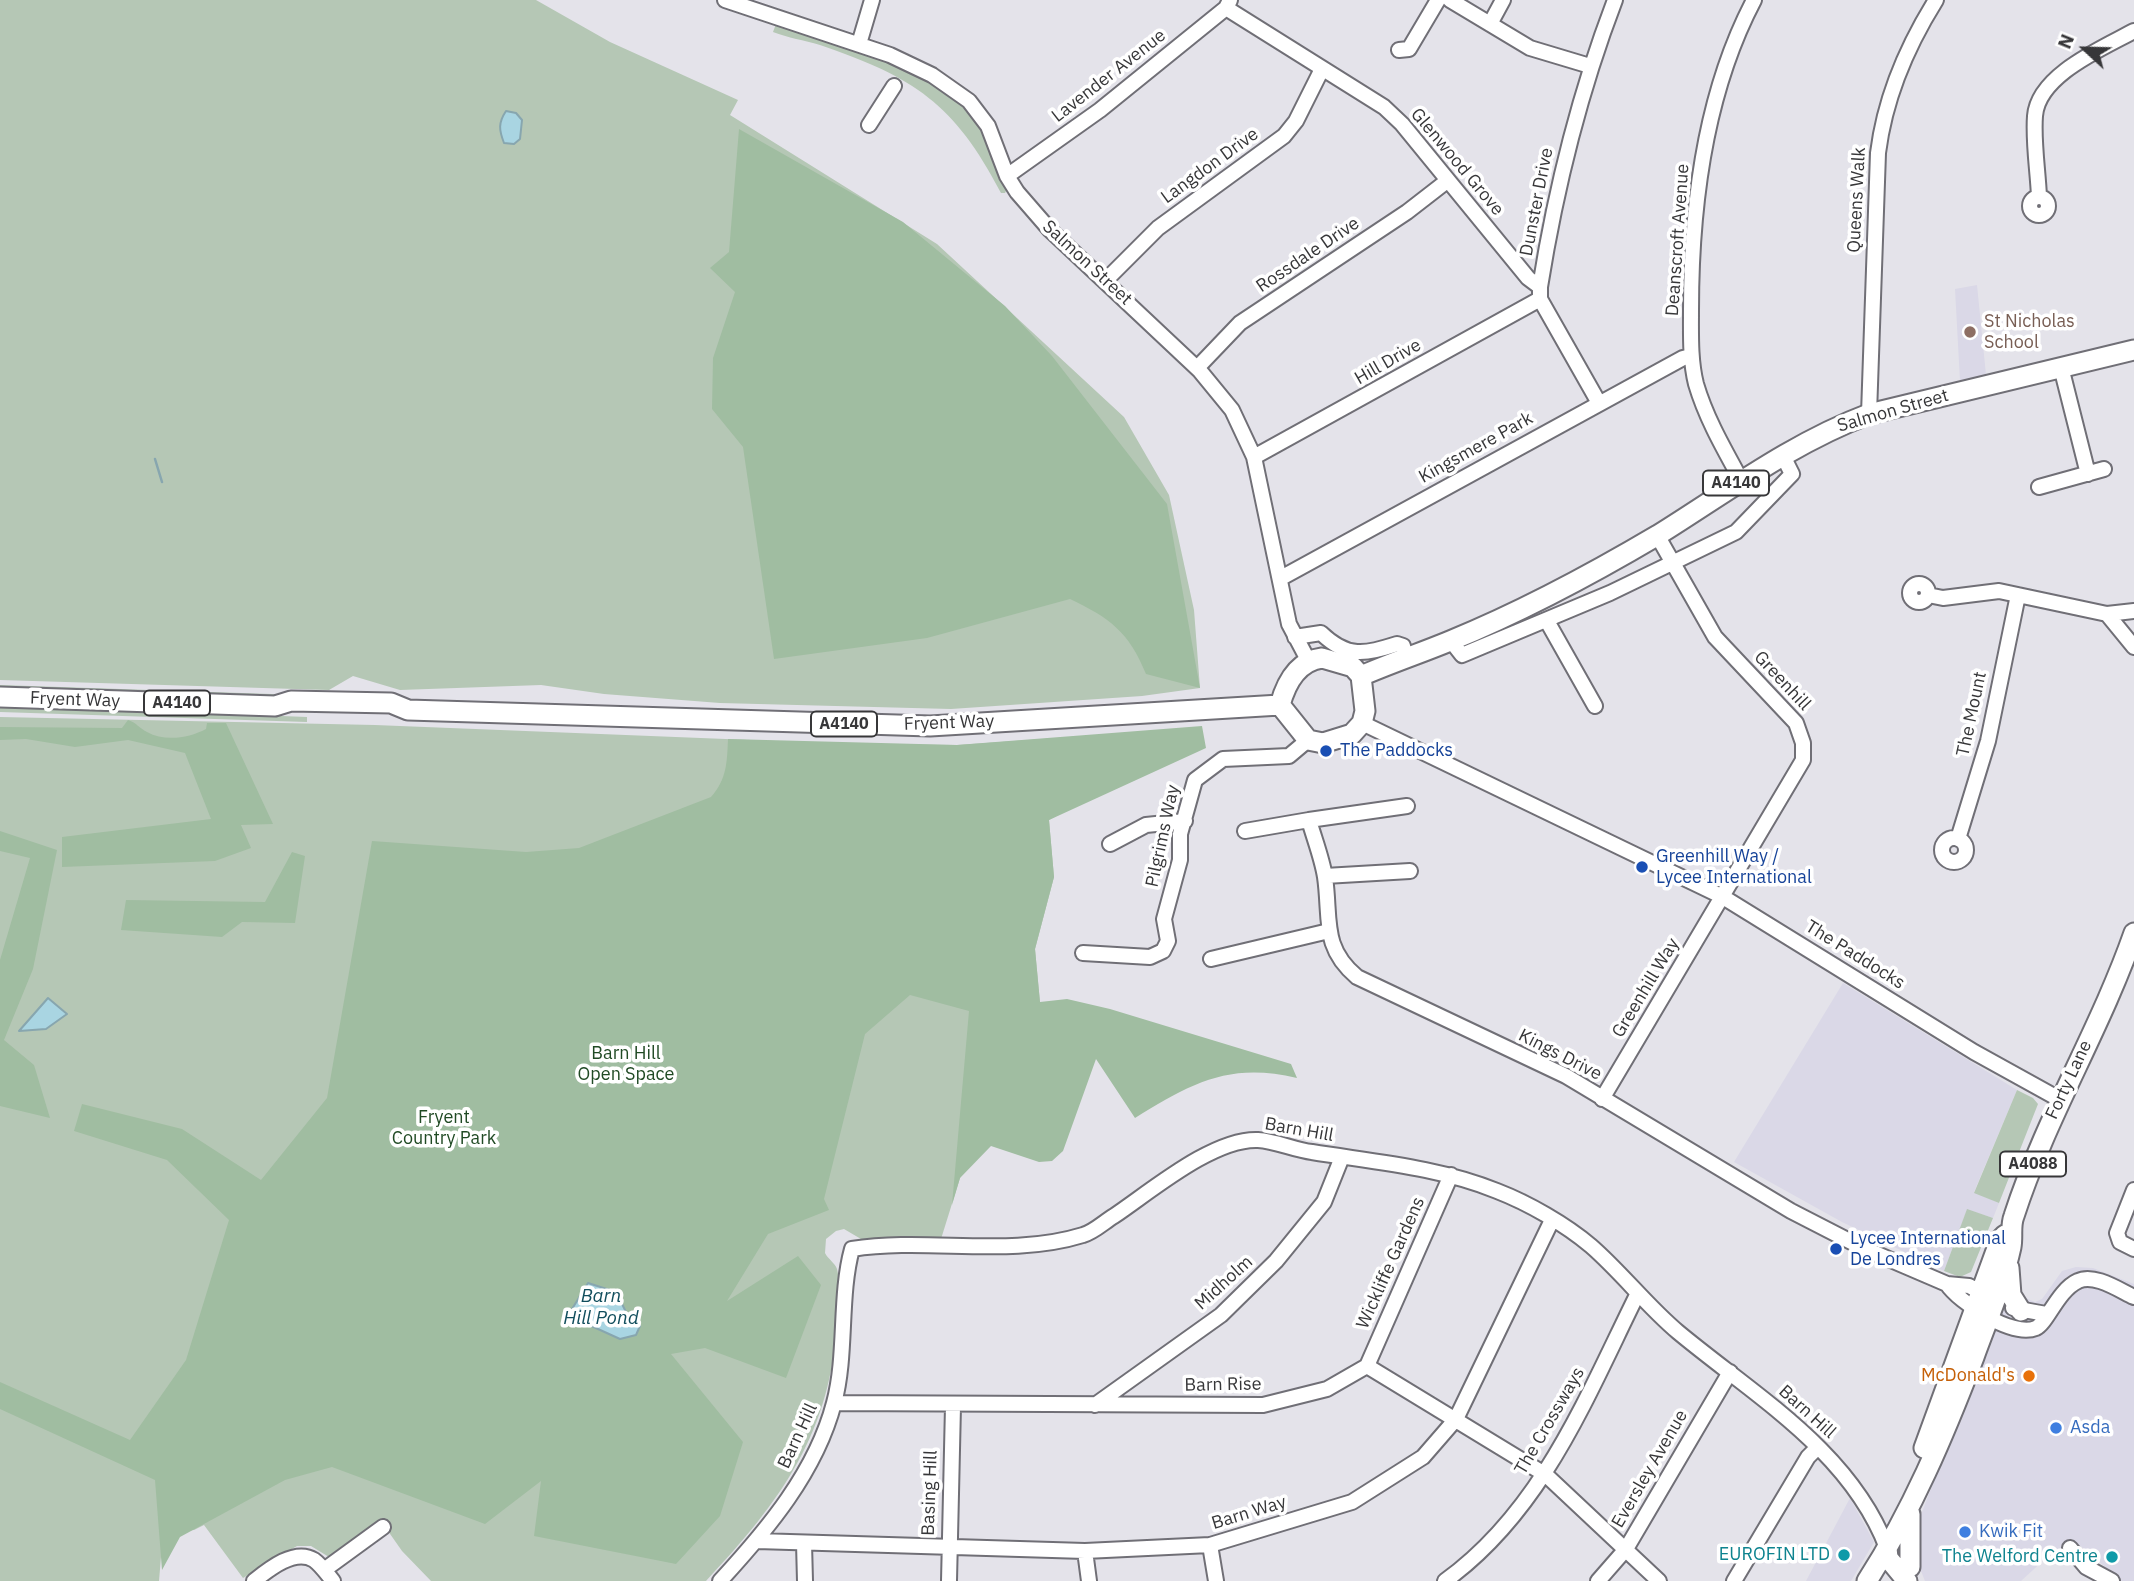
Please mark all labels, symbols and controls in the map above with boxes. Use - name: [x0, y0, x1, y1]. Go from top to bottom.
- north arrow: [2050, 14, 2120, 84]
- street label: Lavender Avenue: [1048, 25, 1170, 127]
- text: N: [2052, 30, 2079, 52]
- street label: Glenwood Grove: [1406, 104, 1508, 220]
- street label: Langdon Drive: [1157, 123, 1263, 209]
- street label: Dunster Drive: [1516, 146, 1558, 258]
- street label: Queens Walk: [1843, 147, 1871, 253]
- street label: Deanscroft Avenue: [1662, 163, 1694, 317]
- street label: Rossdale Drive: [1252, 213, 1364, 297]
- street label: Salmon Street: [1038, 216, 1136, 310]
- place label: St Nicholas School: [1984, 311, 2075, 354]
- marker: St Nicholas School: [1962, 324, 1978, 340]
- street label: Hill Drive: [1351, 334, 1425, 390]
- street label: Salmon Street: [1835, 385, 1951, 437]
- street label: Kingsmere Park: [1415, 408, 1537, 488]
- road number: A4140: [1703, 470, 1769, 496]
- street label: Greenhill: [1749, 647, 1815, 715]
- street label: The Mount: [1952, 670, 1992, 758]
- street label: Fryent Way: [29, 688, 121, 712]
- road number: A4140: [144, 690, 210, 716]
- street label: Fryent Way: [903, 711, 995, 735]
- road number: A4140: [811, 712, 877, 736]
- place label: The Paddocks: [1340, 740, 1453, 762]
- marker: The Paddocks: [1318, 743, 1334, 759]
- street label: Pilgrims Way: [1142, 783, 1184, 889]
- place label: Greenhill Way / Lycee International: [1656, 846, 1812, 888]
- marker: Greenhill Way / Lycee International: [1634, 859, 1650, 875]
- street label: The Paddocks: [1801, 916, 1909, 994]
- street label: Greenhill Way: [1608, 934, 1684, 1042]
- street label: Kings Drive: [1515, 1025, 1605, 1085]
- street label: Forty Lane: [2041, 1037, 2097, 1123]
- park label: Barn Hill Open Space: [578, 1043, 674, 1086]
- park label: Fryent Country Park: [392, 1107, 496, 1150]
- street label: Barn Hill: [1263, 1113, 1335, 1147]
- road number: A4088: [2000, 1152, 2066, 1176]
- street label: Wickliffe Gardens: [1352, 1194, 1430, 1332]
- place label: Lycee International De Londres: [1850, 1228, 2006, 1270]
- marker: Lycee International De Londres: [1828, 1241, 1844, 1257]
- street label: Midholm: [1191, 1251, 1257, 1315]
- water label: Barn Hill Pond: [563, 1286, 639, 1330]
- street label: The Crossways: [1511, 1363, 1589, 1479]
- place label: McDonald's: [1921, 1365, 2015, 1387]
- marker: McDonald's: [2021, 1368, 2037, 1384]
- street label: Barn Rise: [1184, 1374, 1262, 1396]
- street label: Barn Hill: [1774, 1381, 1840, 1443]
- street label: Barn Hill: [774, 1400, 822, 1472]
- street label: Eversley Avenue: [1608, 1406, 1692, 1532]
- place label: Asda: [2070, 1417, 2110, 1439]
- marker: Asda: [2048, 1420, 2064, 1436]
- street label: Basing Hill: [918, 1450, 942, 1536]
- street label: Barn Way: [1209, 1491, 1289, 1535]
- place label: Kwik Fit: [1979, 1521, 2043, 1543]
- marker: Kwik Fit: [1957, 1524, 1973, 1540]
- place label: EUROFIN LTD: [1719, 1544, 1830, 1566]
- place label: The Welford Centre: [1942, 1546, 2098, 1568]
- marker: EUROFIN LTD: [1836, 1547, 1852, 1563]
- marker: The Welford Centre: [2104, 1549, 2120, 1565]

